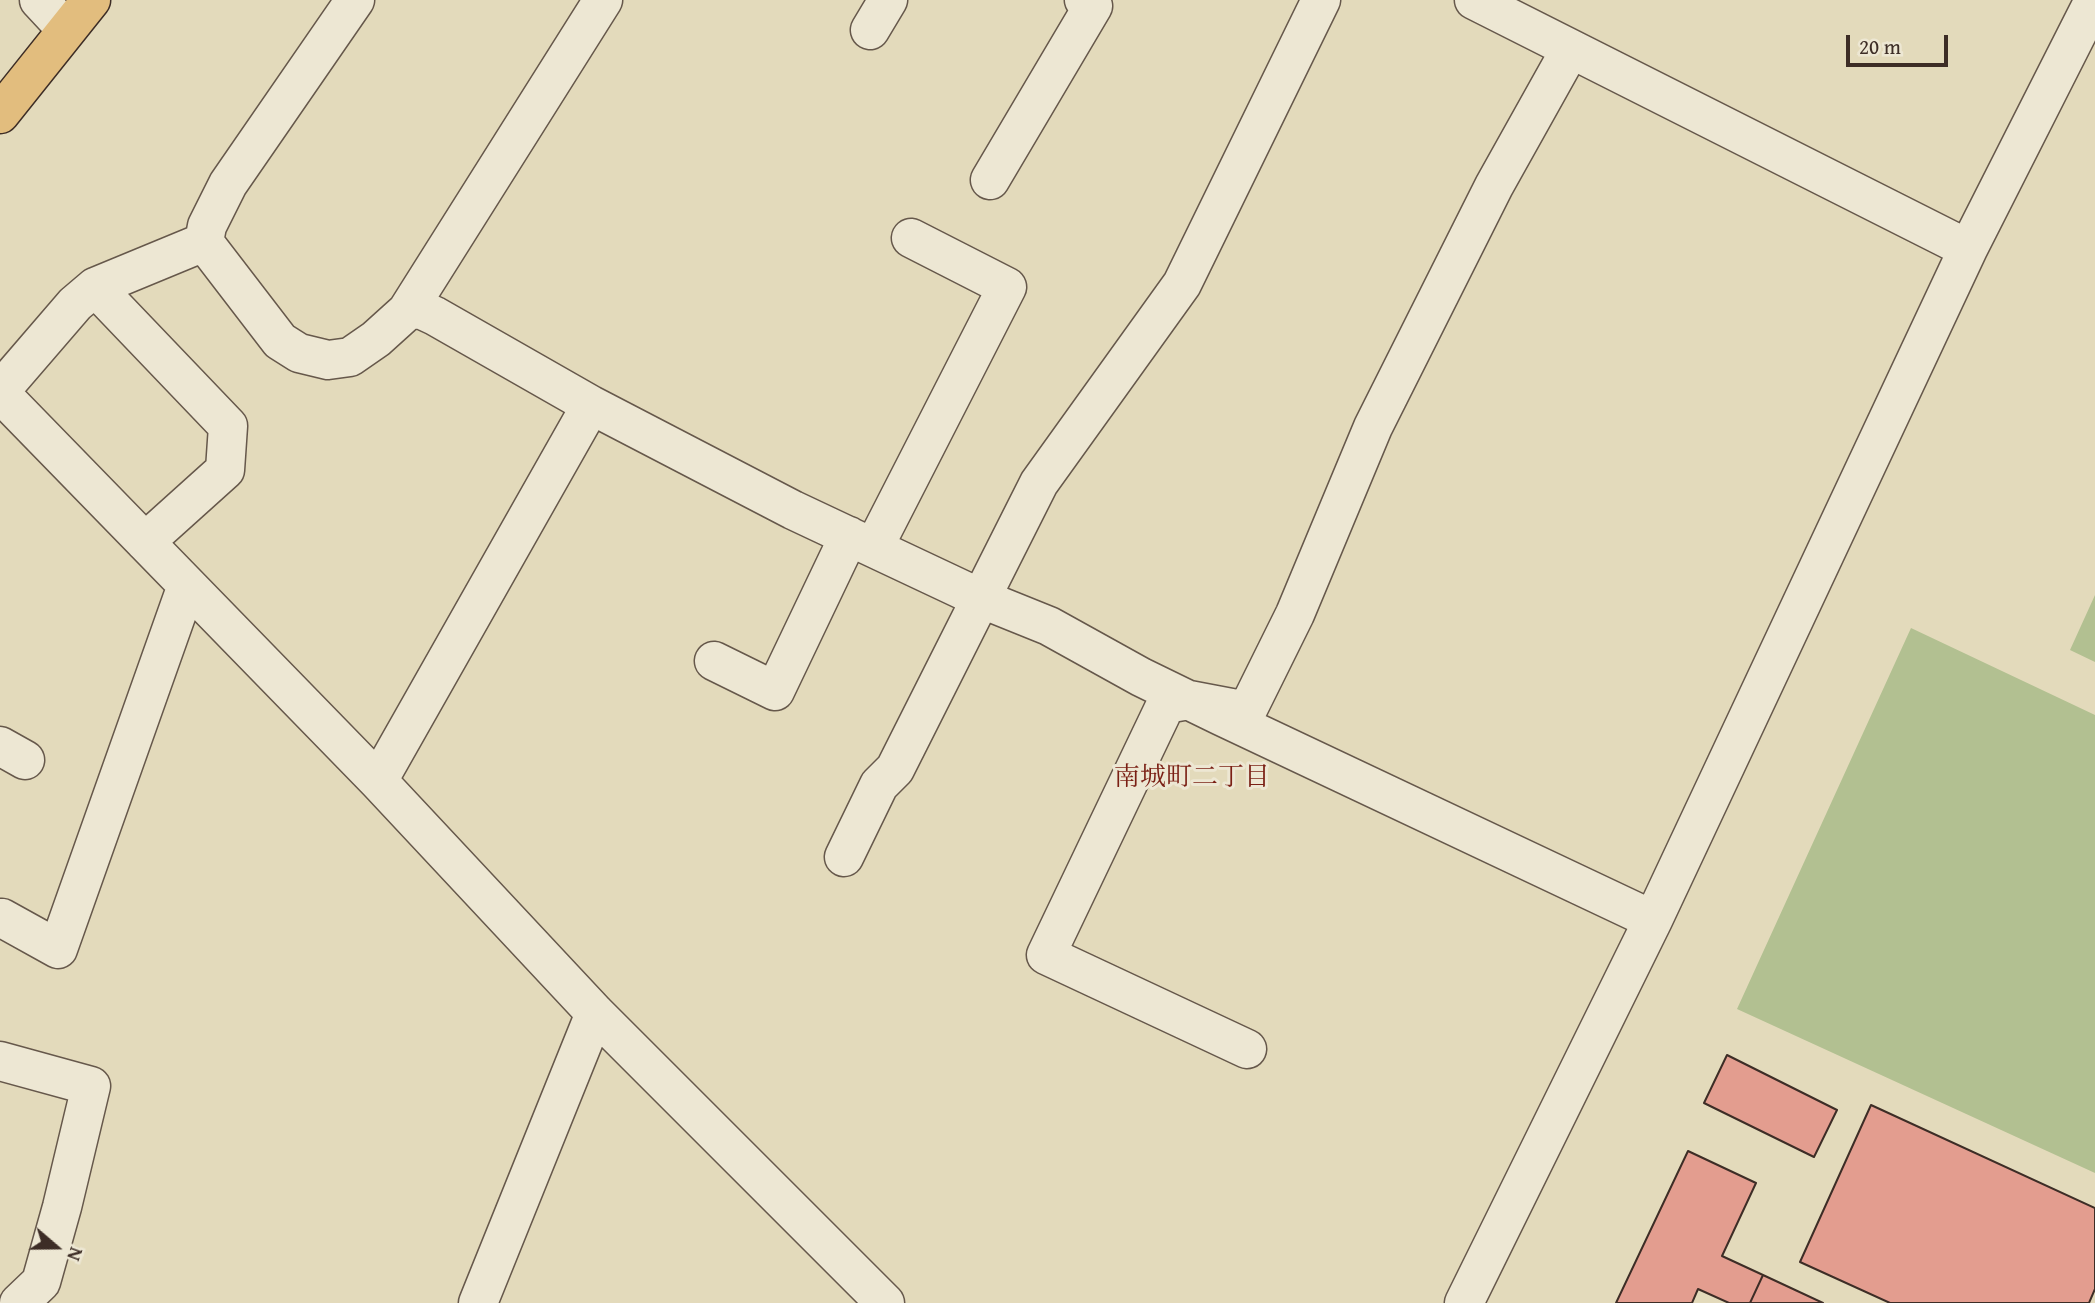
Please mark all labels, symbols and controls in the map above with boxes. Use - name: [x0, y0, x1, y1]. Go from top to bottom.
- scale bar: [1850, 21, 1952, 65]
- text: 20 m: [1859, 31, 1901, 62]
- district label: 南城町二丁目: [1114, 762, 1270, 794]
- north arrow: [21, 1212, 91, 1282]
- text: N: [60, 1243, 91, 1265]

